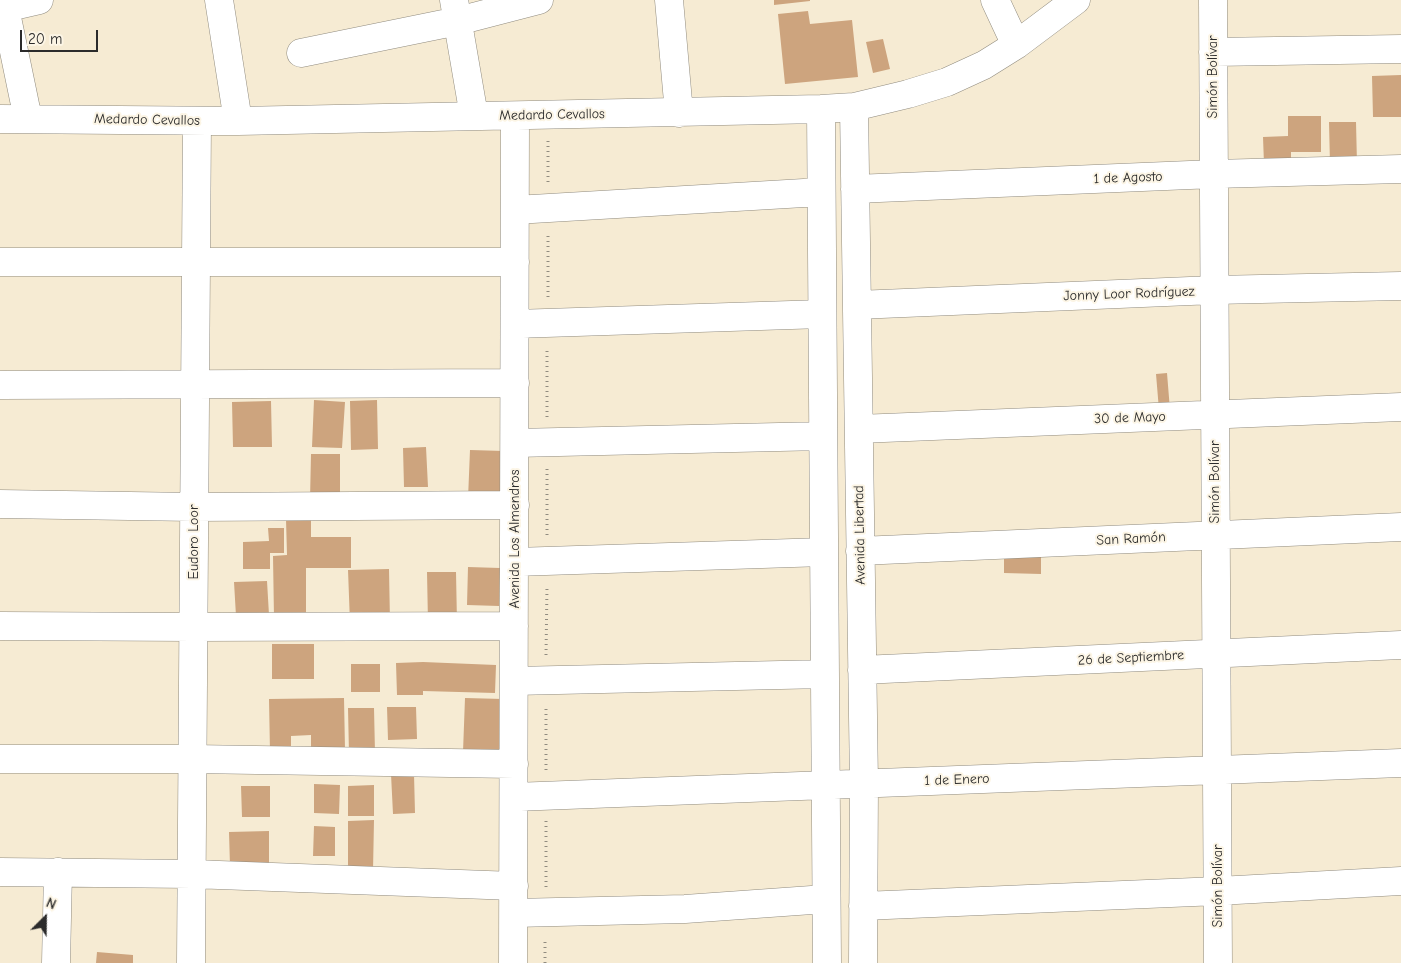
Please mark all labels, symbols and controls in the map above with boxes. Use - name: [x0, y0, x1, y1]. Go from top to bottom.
- scale bar: [22, 20, 100, 52]
- text: 20 m: [28, 30, 62, 48]
- street label: Simón Bolívar: [1205, 35, 1221, 119]
- street label: Medardo Cevallos: [499, 106, 605, 124]
- street label: Medardo Cevallos: [94, 111, 200, 129]
- street label: 1 de Agosto: [1093, 168, 1163, 188]
- street label: Jonny Loor Rodríguez: [1063, 283, 1195, 305]
- street label: 30 de Mayo: [1094, 408, 1166, 428]
- street label: Simón Bolívar: [1207, 440, 1223, 524]
- street label: Avenida Los Almendros: [507, 470, 523, 608]
- street label: Avenida Libertad: [851, 485, 869, 585]
- street label: Eudoro Loor: [186, 505, 202, 579]
- street label: San Ramón: [1096, 529, 1166, 549]
- street label: 26 de Septiembre: [1077, 647, 1185, 669]
- street label: 1 de Enero: [924, 770, 990, 790]
- street label: Simón Bolívar: [1210, 844, 1226, 928]
- north arrow: [20, 893, 70, 943]
- text: N: [44, 894, 59, 913]

